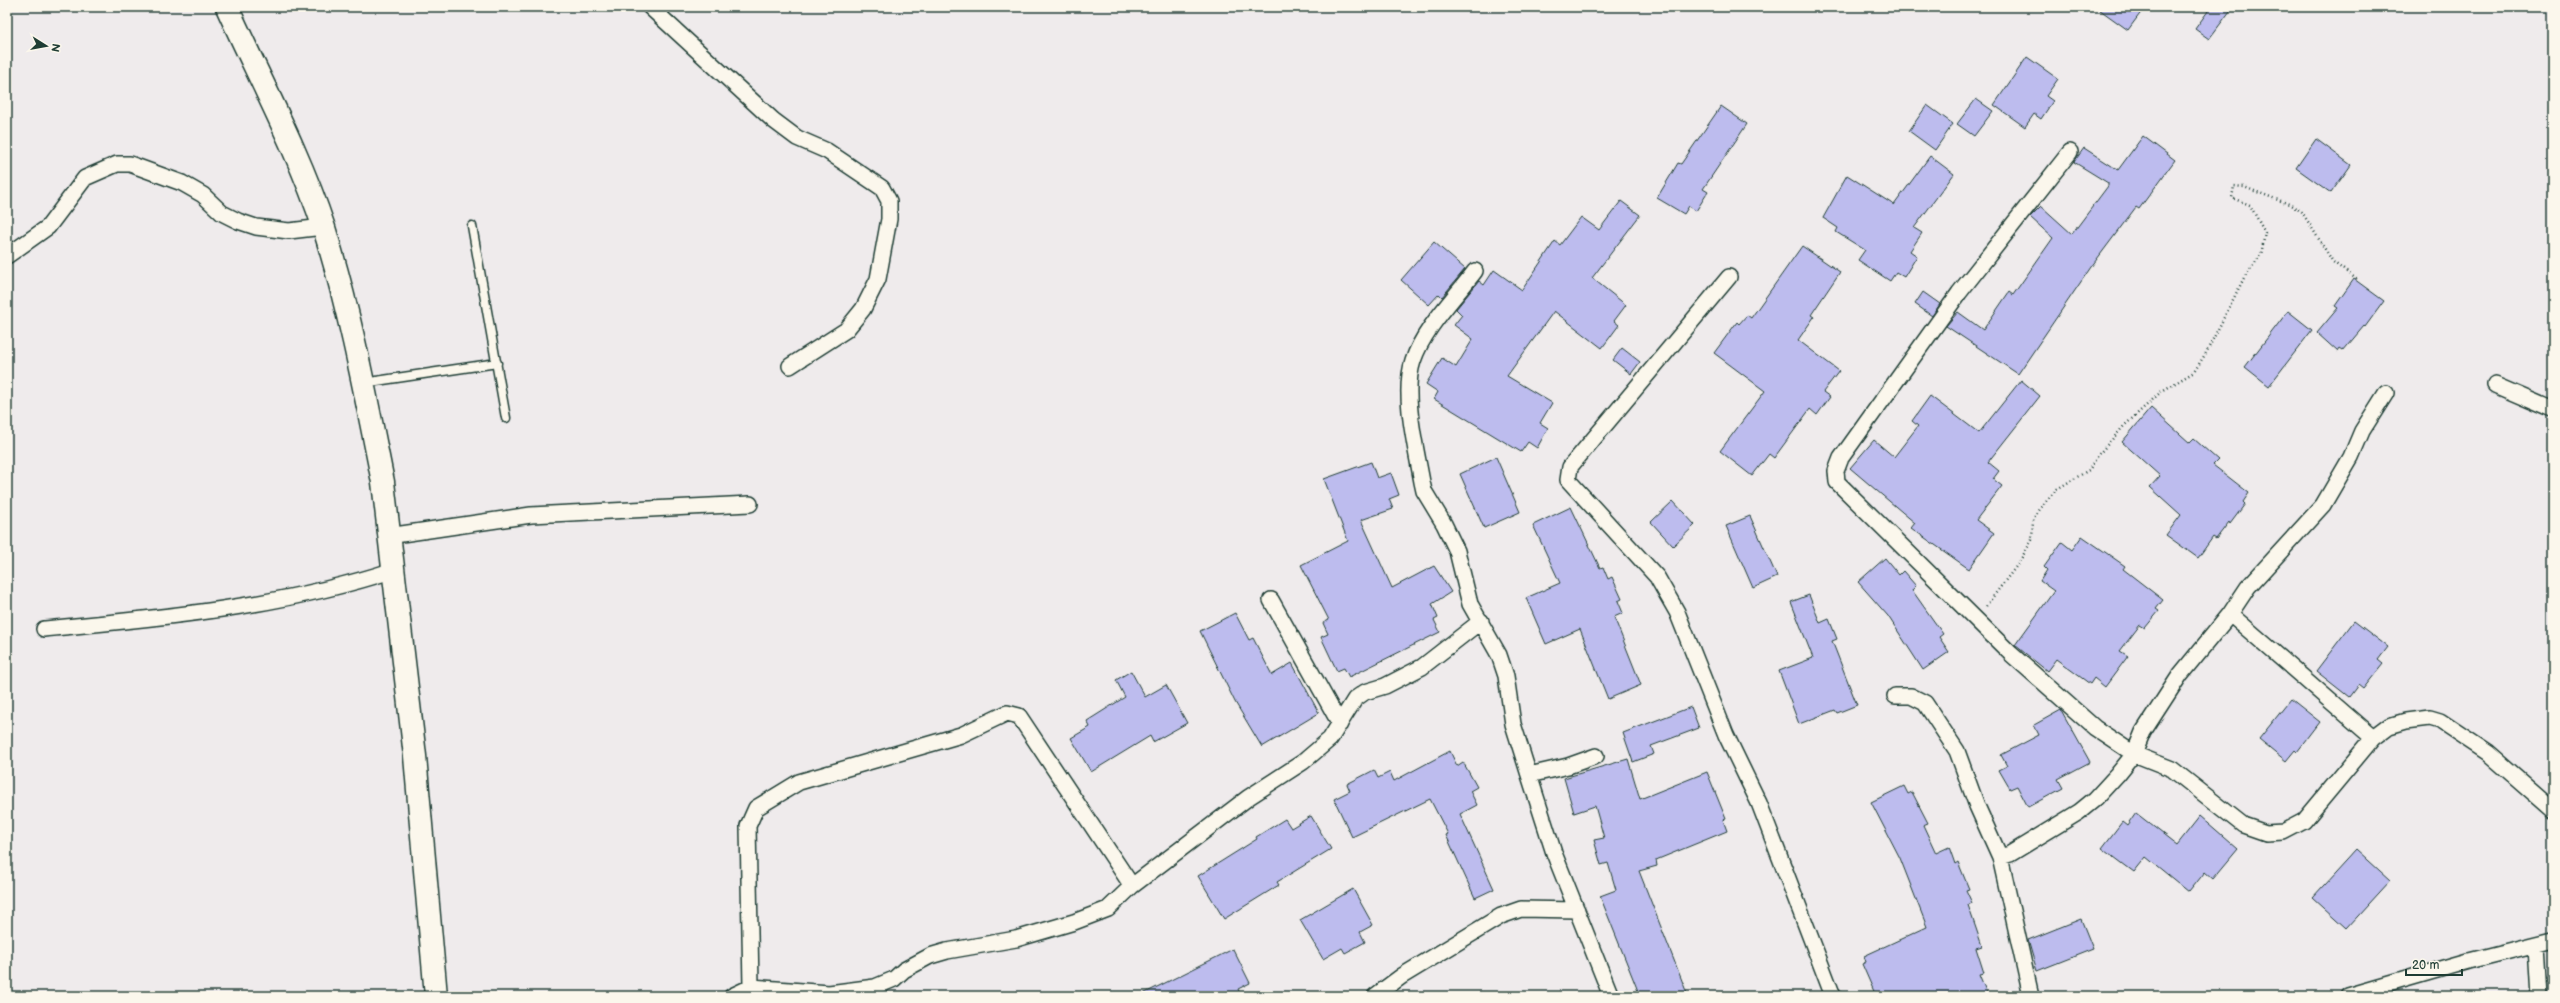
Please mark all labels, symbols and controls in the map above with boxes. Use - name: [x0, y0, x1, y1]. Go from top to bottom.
- north arrow: [26, 26, 66, 66]
- text: N: [48, 43, 62, 53]
- scale bar: [2406, 951, 2462, 977]
- text: 20 m: [2412, 958, 2439, 973]

